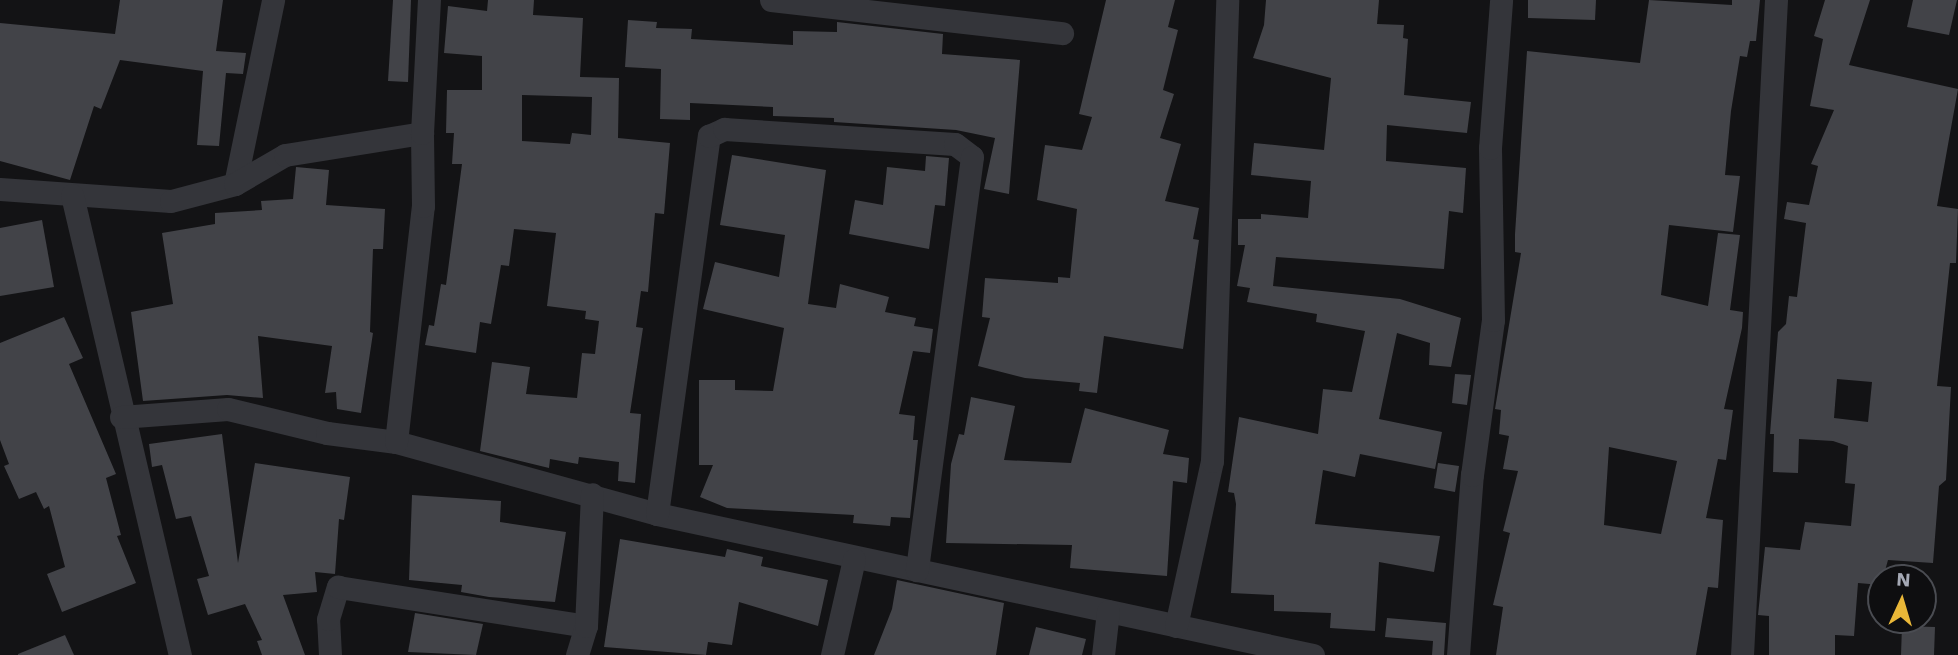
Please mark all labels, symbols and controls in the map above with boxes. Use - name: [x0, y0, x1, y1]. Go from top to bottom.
- north arrow: [1867, 564, 1937, 634]
- text: N: [1896, 568, 1911, 592]

